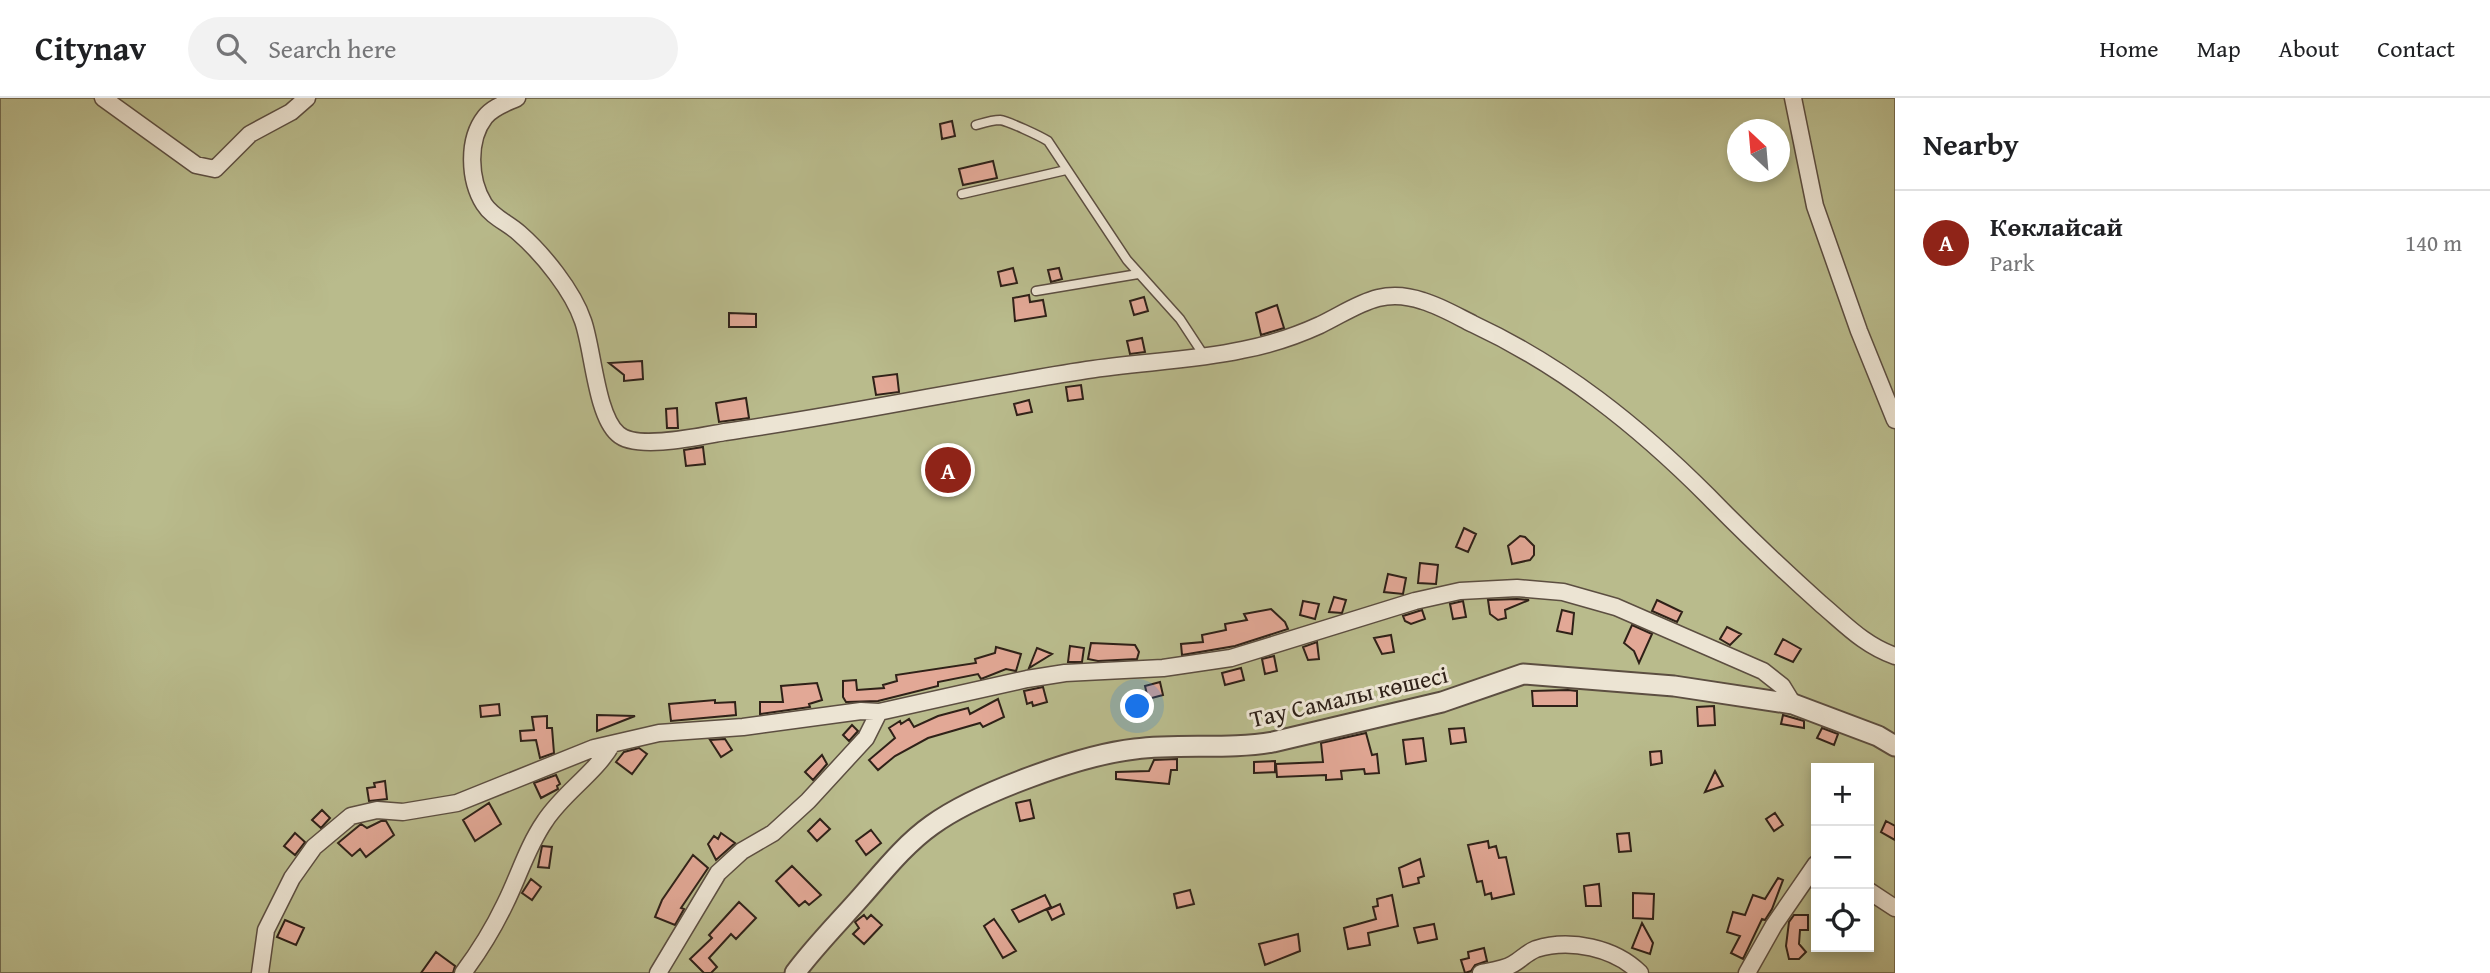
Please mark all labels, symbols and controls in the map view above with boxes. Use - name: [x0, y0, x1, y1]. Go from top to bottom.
- search box: [188, 17, 678, 80]
- text: Citynav: [35, 24, 146, 72]
- icon: search: [212, 29, 250, 67]
- text: Search here: [268, 29, 396, 68]
- text: Home: [2100, 31, 2159, 66]
- text: Map: [2197, 31, 2241, 66]
- text: About: [2279, 31, 2339, 66]
- text: Contact: [2377, 31, 2455, 66]
- north arrow: [1727, 119, 1790, 182]
- text: Nearby: [1923, 122, 2019, 166]
- text: Көклайсай: [1990, 207, 2123, 246]
- text: A: [1939, 226, 1953, 259]
- text: 140 m: [2405, 226, 2462, 259]
- text: Park: [1990, 246, 2034, 279]
- pin: A: [925, 444, 971, 496]
- street label: Тау Самалы көшесі: [1246, 657, 1452, 736]
- your location: [1120, 689, 1154, 723]
- map controls: [1811, 763, 1874, 952]
- button: +: [1811, 763, 1874, 826]
- button: −: [1811, 826, 1874, 889]
- button: locate: [1811, 889, 1874, 952]

